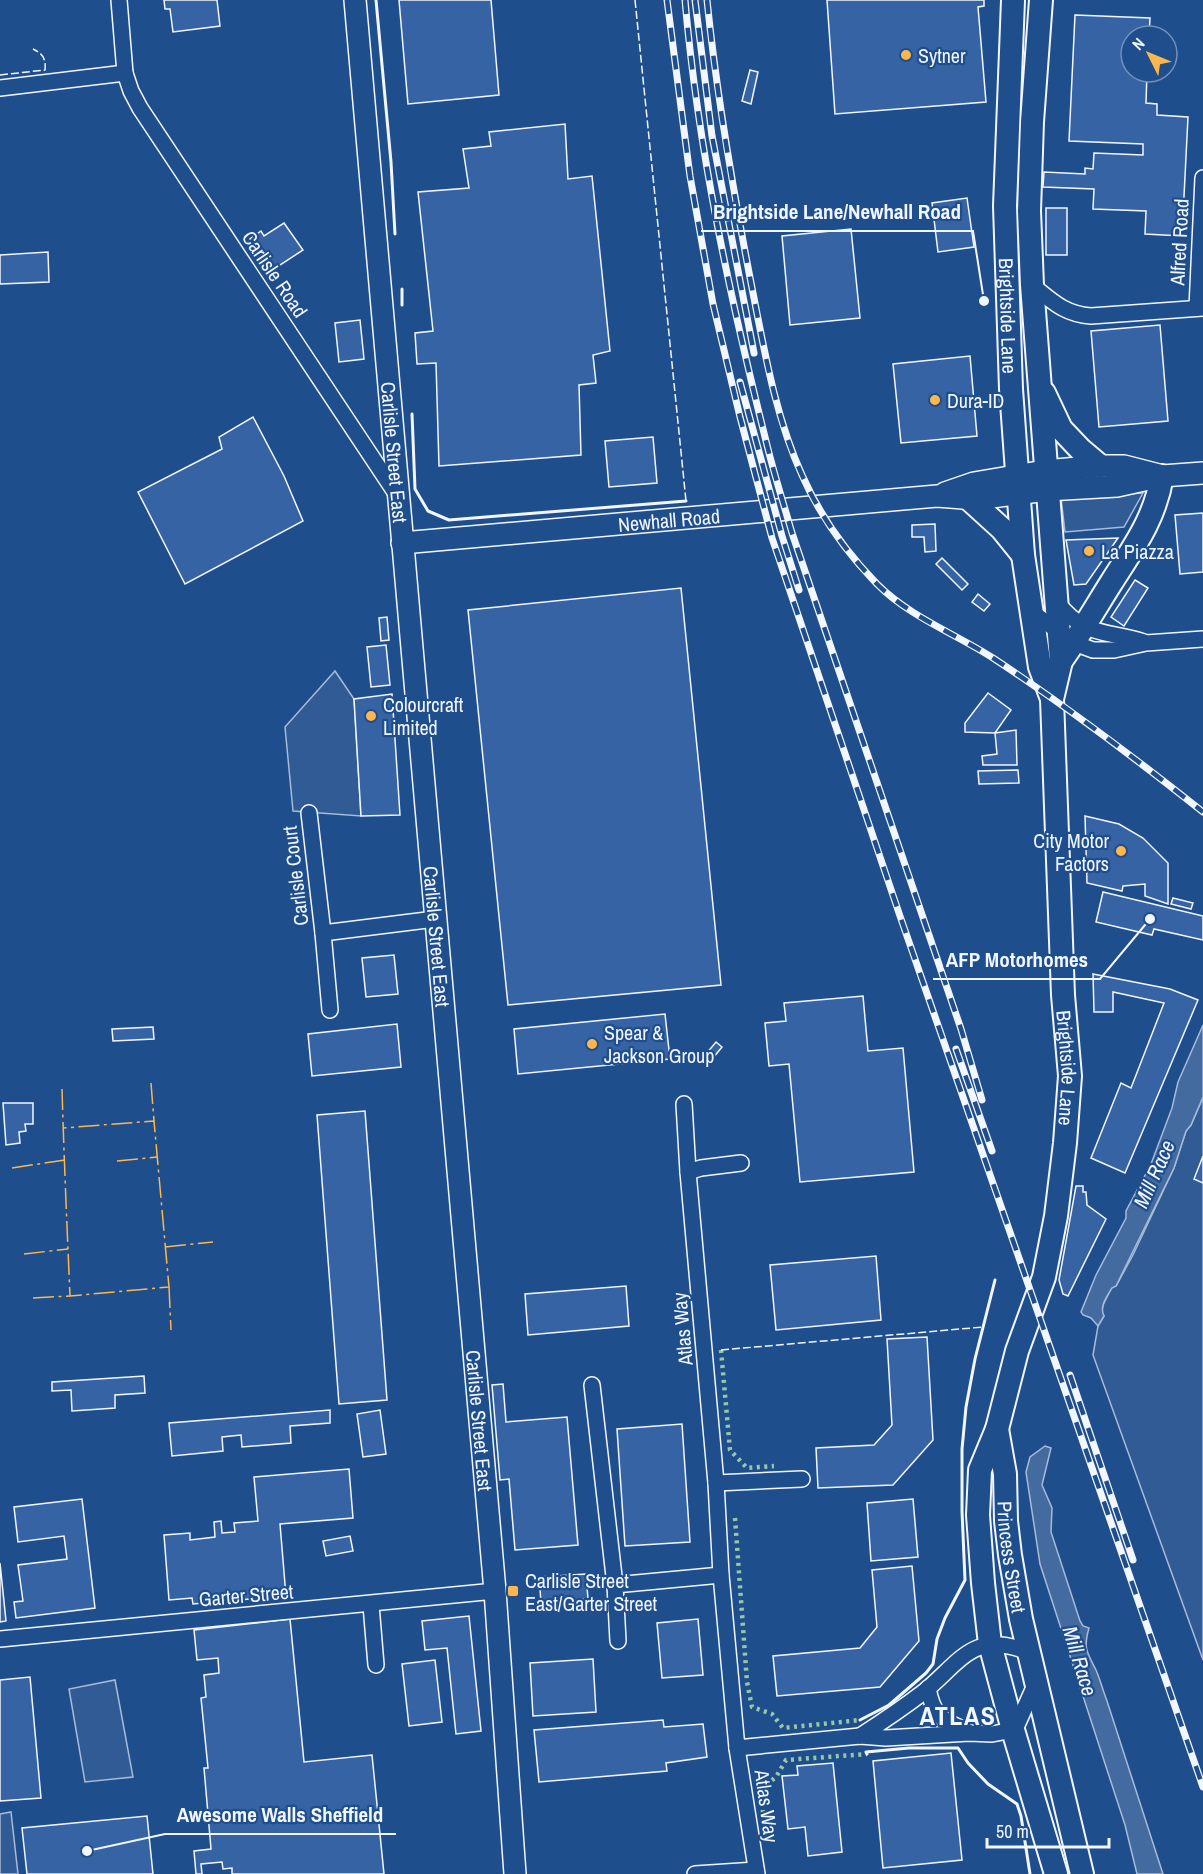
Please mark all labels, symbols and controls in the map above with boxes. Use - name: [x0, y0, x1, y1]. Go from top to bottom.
- north arrow: [1119, 24, 1179, 84]
- text: N: [1127, 33, 1149, 55]
- place label: Sytner: [918, 42, 966, 69]
- marker: Sytner: [899, 48, 913, 62]
- callout: Brightside Lane/Newhall Road: [701, 192, 973, 231]
- text: Brightside Lane/Newhall Road: [713, 197, 961, 226]
- street label: Alfred Road: [1163, 198, 1195, 287]
- street label: Carlisle Road: [236, 225, 314, 323]
- street label: Brightside Lane: [993, 257, 1024, 374]
- street label: Carlisle Street East: [375, 381, 414, 524]
- place label: Dura-ID: [947, 387, 1004, 414]
- marker: Dura-ID: [928, 393, 942, 407]
- street label: Newhall Road: [617, 502, 721, 537]
- place label: La Piazza: [1101, 538, 1174, 565]
- marker: La Piazza: [1082, 544, 1096, 558]
- place label: Colourcraft Limited: [383, 691, 464, 741]
- marker: Colourcraft Limited: [364, 709, 378, 723]
- street label: Carlisle Court: [275, 824, 315, 927]
- place label: City Motor Factors: [1033, 827, 1110, 877]
- marker: City Motor Factors: [1114, 844, 1128, 858]
- street label: Carlisle Street East: [418, 865, 457, 1008]
- callout: AFP Motorhomes: [933, 940, 1100, 979]
- text: AFP Motorhomes: [946, 945, 1088, 974]
- street label: Brightside Lane: [1051, 1009, 1083, 1127]
- place label: Spear & Jackson Group: [604, 1019, 714, 1069]
- marker: Spear & Jackson Group: [585, 1037, 599, 1051]
- water label: Mill Race: [1126, 1135, 1182, 1213]
- street label: Atlas Way: [665, 1291, 699, 1368]
- street label: Carlisle Street East: [460, 1349, 500, 1493]
- street label: Princess Street: [992, 1501, 1033, 1615]
- place label: Carlisle Street East/Garter Street: [525, 1567, 658, 1617]
- street label: Garter Street: [198, 1577, 295, 1613]
- marker: Carlisle Street East/Garter Street: [506, 1584, 520, 1598]
- water label: Mill Race: [1056, 1622, 1104, 1700]
- district label: ATLAS: [920, 1698, 997, 1733]
- street label: Atlas Way: [748, 1767, 786, 1845]
- callout: Awesome Walls Sheffield: [165, 1795, 396, 1834]
- text: Awesome Walls Sheffield: [177, 1800, 383, 1829]
- scale bar: [987, 1811, 1108, 1849]
- text: 50 m: [996, 1819, 1029, 1844]

